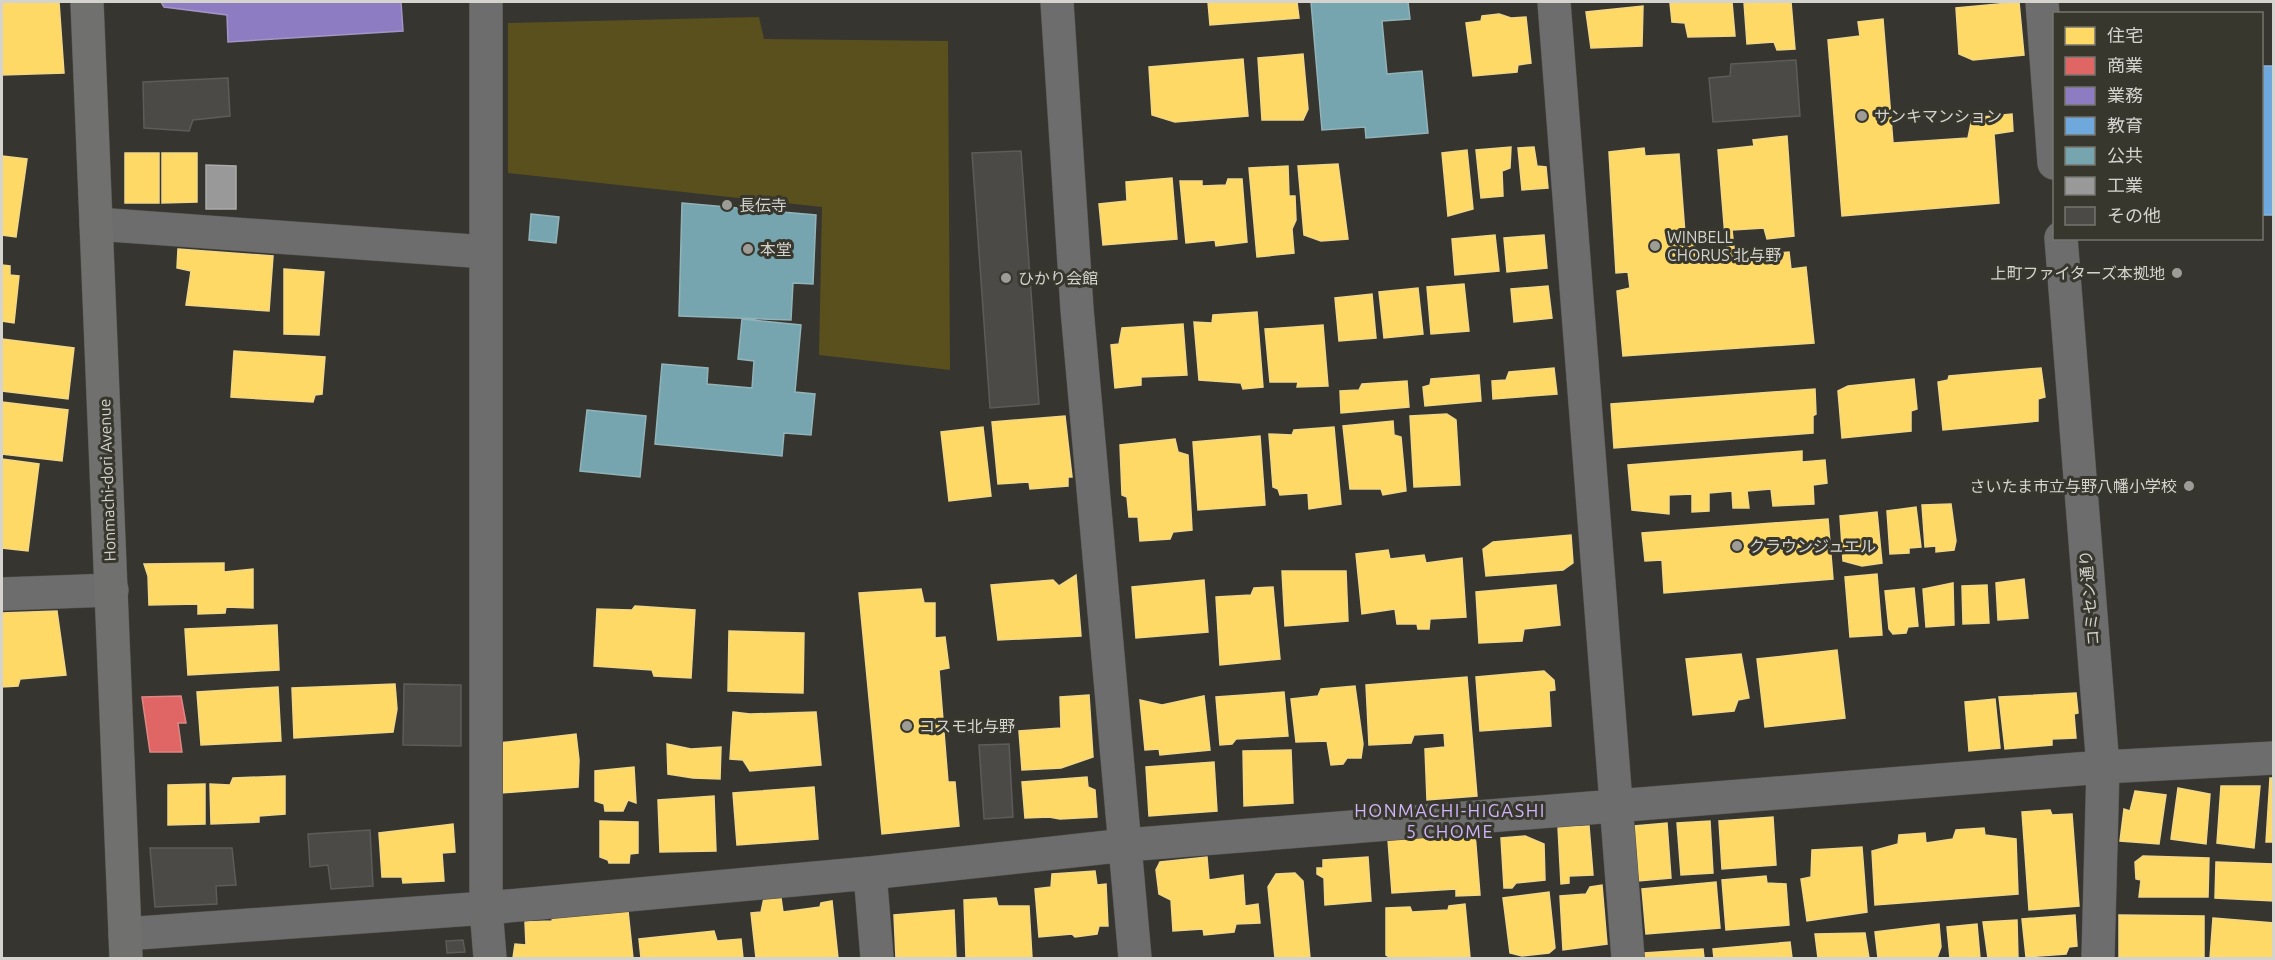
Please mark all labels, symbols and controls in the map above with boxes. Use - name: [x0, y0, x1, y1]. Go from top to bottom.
- legend: [2053, 12, 2263, 240]
- text: 住宅: [2107, 25, 2143, 45]
- text: 商業: [2107, 55, 2143, 75]
- text: 業務: [2107, 85, 2143, 105]
- place label: サンキマンション: [1874, 107, 2002, 125]
- marker: サンキマンション: [1855, 109, 1869, 123]
- text: 教育: [2107, 115, 2143, 135]
- text: 公共: [2107, 145, 2143, 165]
- text: 工業: [2107, 175, 2143, 195]
- place label: 長伝寺: [739, 196, 787, 214]
- marker: 長伝寺: [720, 198, 734, 212]
- text: その他: [2107, 205, 2161, 225]
- place label: WINBELL CHORUS 北与野: [1667, 228, 1781, 264]
- marker: WINBELL CHORUS 北与野: [1648, 239, 1662, 253]
- place label: 本堂: [760, 240, 792, 258]
- marker: 本堂: [741, 242, 755, 256]
- place label: 上町ファイターズ本拠地: [1990, 264, 2165, 282]
- marker: 上町ファイターズ本拠地: [2170, 266, 2184, 280]
- place label: ひかり会館: [1018, 269, 1098, 287]
- marker: ひかり会館: [999, 271, 1013, 285]
- street label: Honmachi-dori Avenue: [95, 398, 119, 562]
- place label: さいたま市立与野八幡小学校: [1969, 477, 2177, 495]
- marker: さいたま市立与野八幡小学校: [2182, 479, 2196, 493]
- place label: クラウンジュエル: [1749, 537, 1876, 555]
- marker: クラウンジュエル: [1730, 539, 1744, 553]
- street label: コミセン通り: [2076, 549, 2102, 647]
- place label: コスモ北与野: [919, 717, 1015, 735]
- marker: コスモ北与野: [900, 719, 914, 733]
- district label: HONMACHI-HIGASHI 5 CHOME: [1354, 800, 1546, 841]

